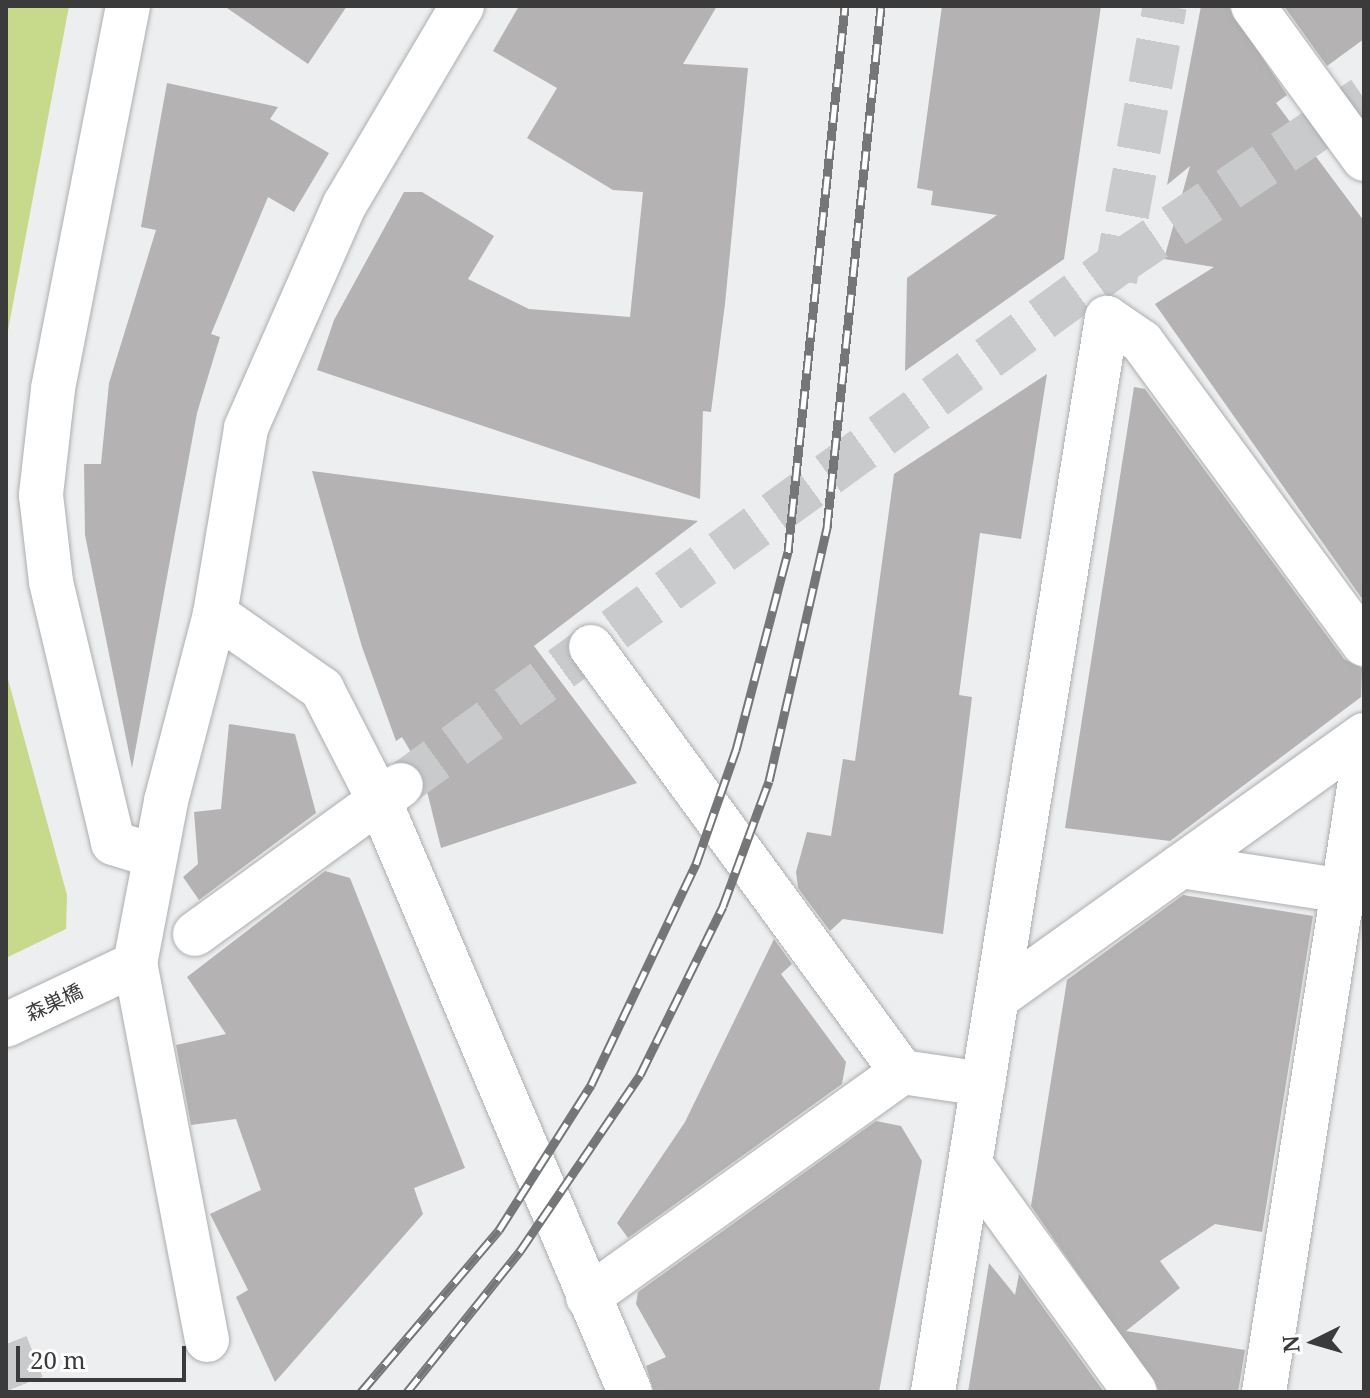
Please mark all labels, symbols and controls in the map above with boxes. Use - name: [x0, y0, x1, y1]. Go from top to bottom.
- street label: 森巣橋: [22, 978, 86, 1026]
- north arrow: [1274, 1302, 1354, 1382]
- scale bar: [20, 1330, 190, 1380]
- text: N: [1274, 1334, 1306, 1354]
- text: 20 m: [30, 1343, 86, 1376]

